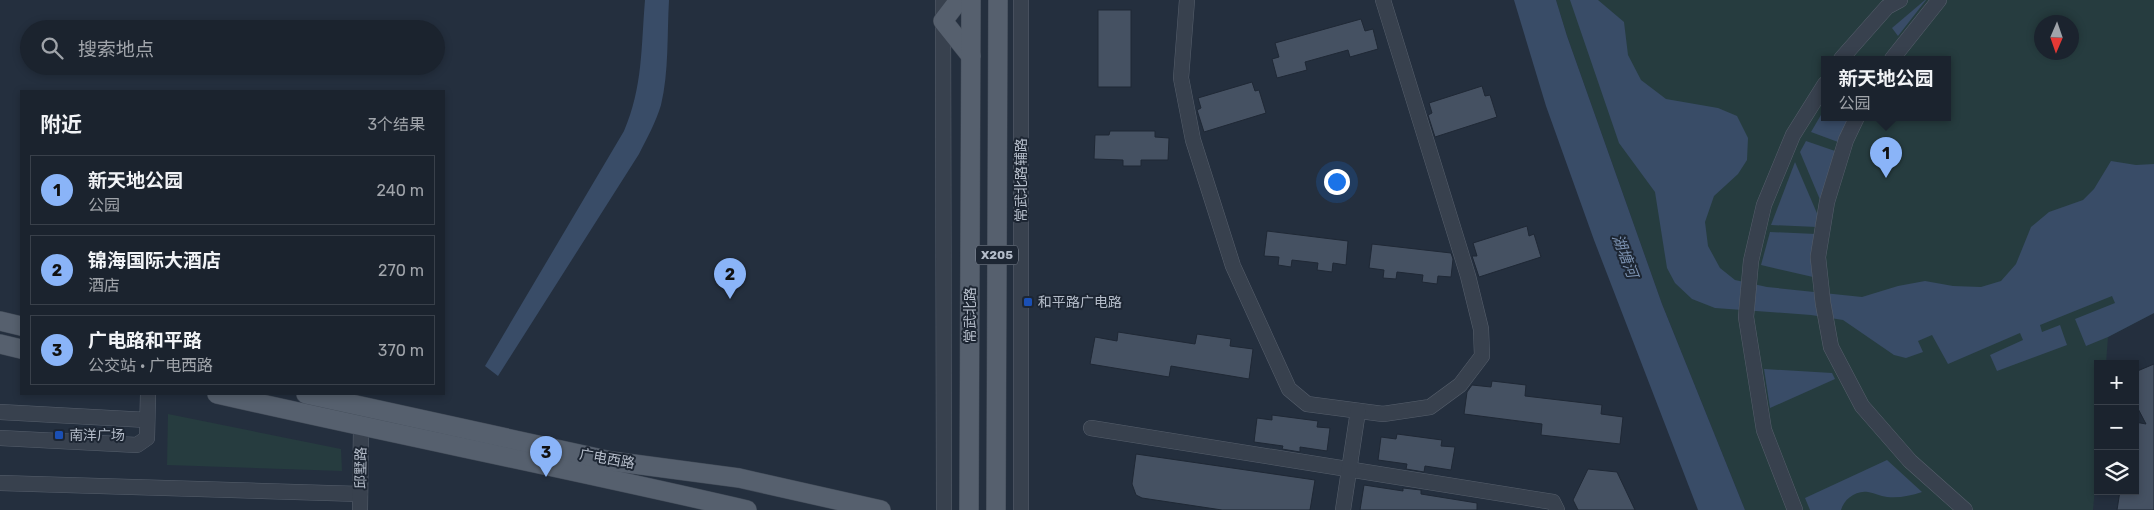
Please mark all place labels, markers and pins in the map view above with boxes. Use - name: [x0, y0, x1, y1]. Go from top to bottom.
- pin: 1: [1870, 137, 1902, 178]
- pin: 2: [714, 258, 746, 299]
- place label: 和平路广电路: [1038, 294, 1122, 311]
- marker: 和平路广电路: [1022, 296, 1034, 308]
- place label: 南洋广场: [69, 427, 125, 444]
- marker: 南洋广场: [53, 429, 65, 441]
- pin: 3: [530, 436, 562, 477]

